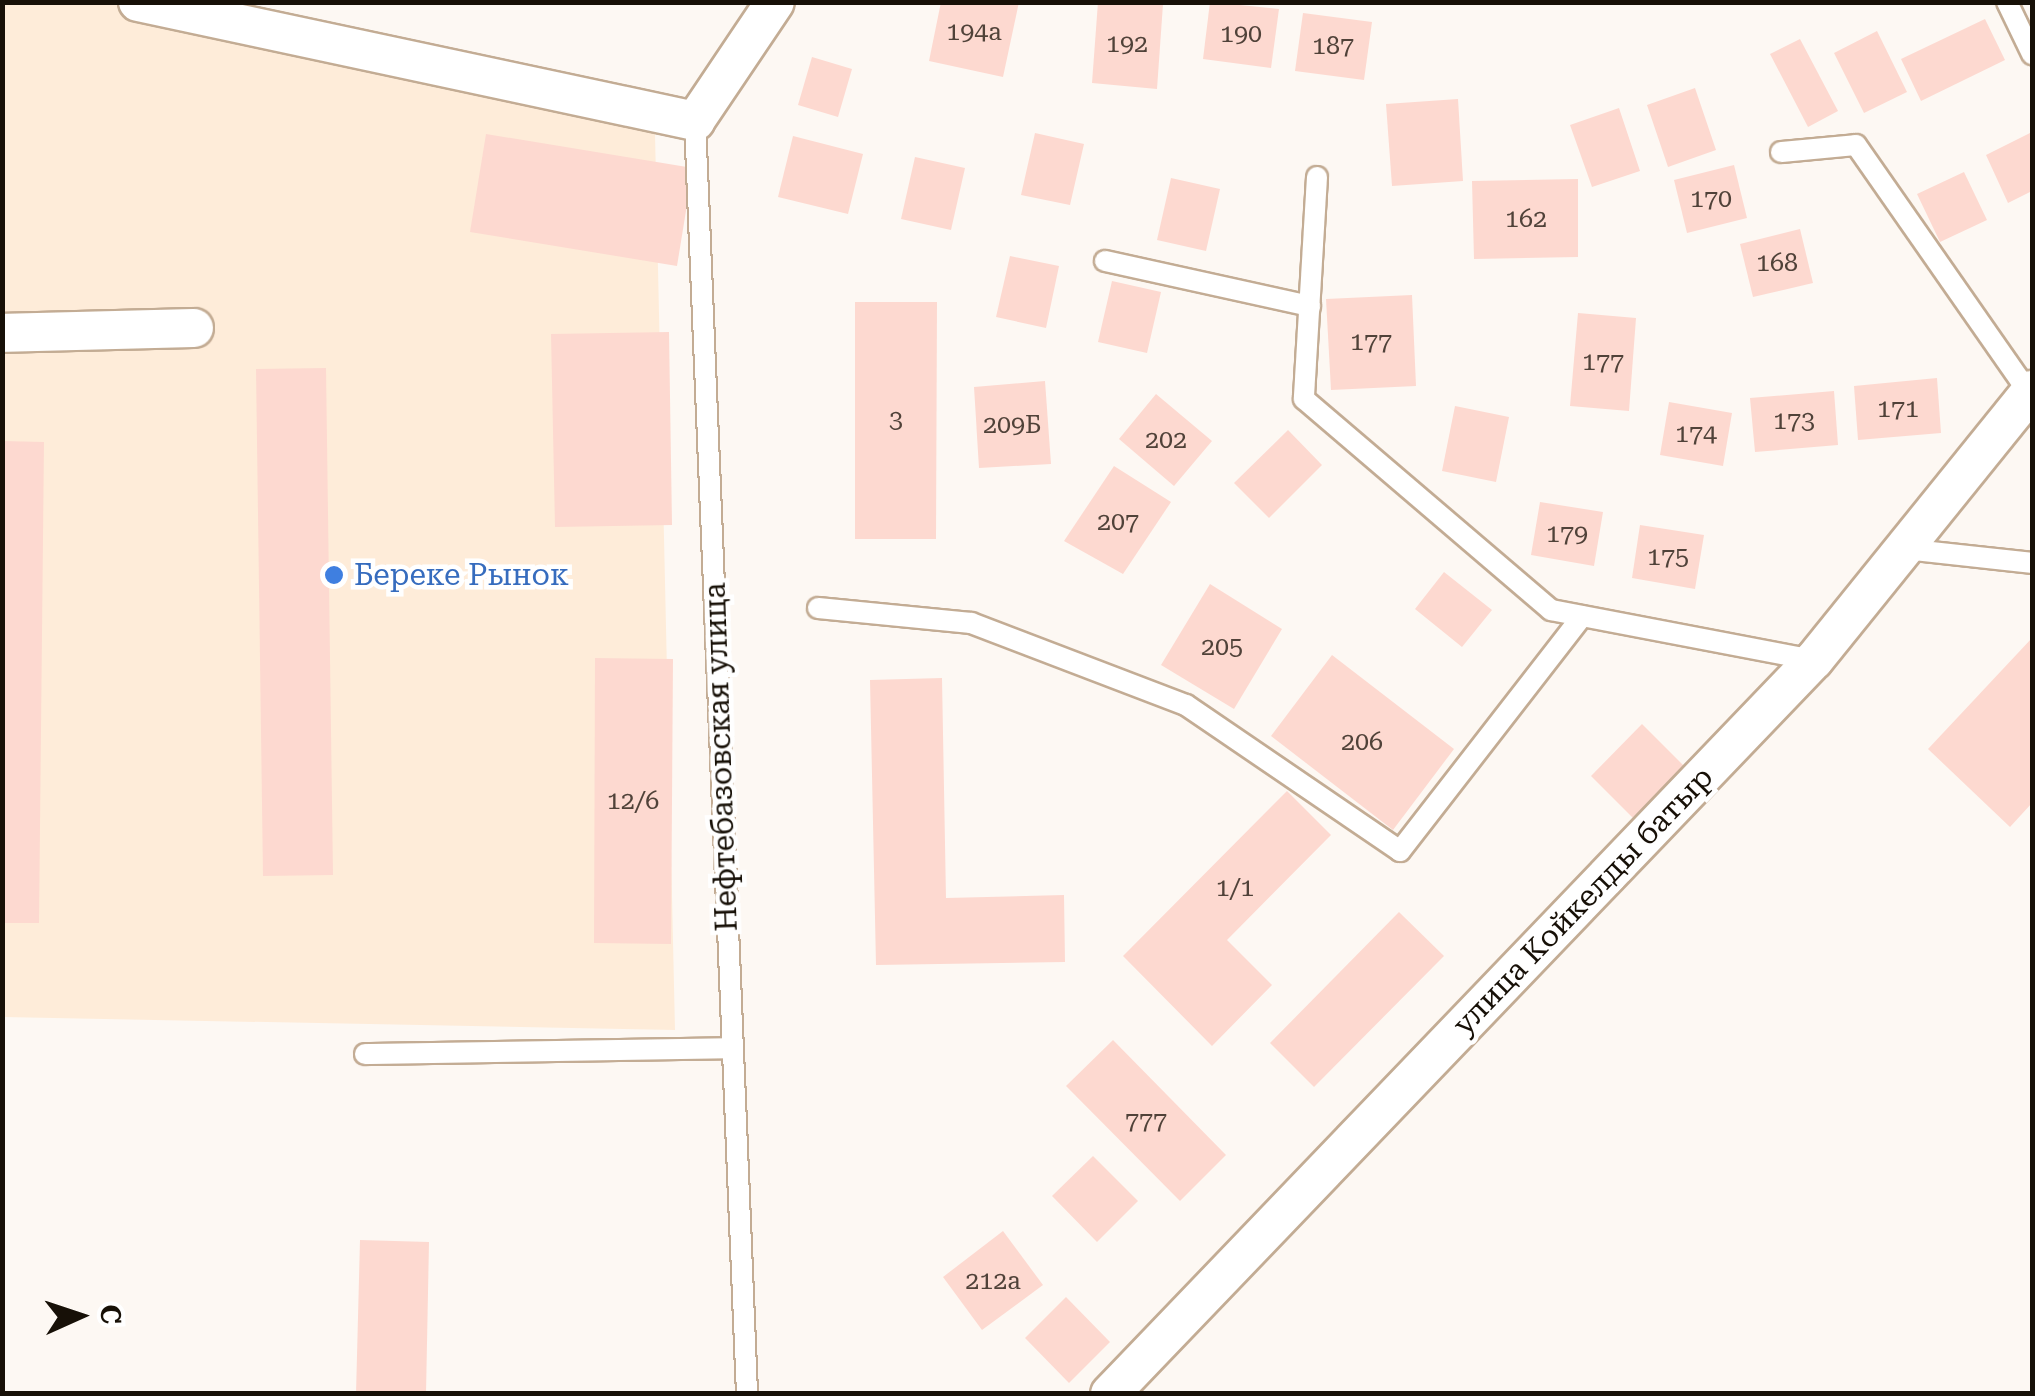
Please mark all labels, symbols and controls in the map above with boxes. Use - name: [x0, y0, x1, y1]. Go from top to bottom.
- house number: 194а: [946, 17, 1002, 47]
- house number: 190: [1220, 19, 1262, 49]
- house number: 192: [1106, 29, 1148, 59]
- house number: 187: [1312, 31, 1354, 61]
- house number: 170: [1690, 184, 1732, 214]
- house number: 162: [1505, 204, 1547, 234]
- house number: 168: [1756, 248, 1798, 278]
- house number: 177: [1350, 327, 1392, 357]
- house number: 177: [1582, 347, 1624, 377]
- house number: 171: [1877, 394, 1919, 424]
- house number: 3: [889, 405, 903, 435]
- house number: 173: [1773, 406, 1815, 436]
- house number: 209Б: [983, 410, 1041, 440]
- house number: 174: [1675, 419, 1717, 449]
- house number: 202: [1145, 425, 1187, 455]
- house number: 207: [1097, 507, 1139, 537]
- house number: 179: [1546, 519, 1588, 549]
- house number: 175: [1647, 542, 1689, 572]
- place label: Береке Рынок: [354, 557, 569, 593]
- marker: Береке Рынок: [323, 564, 345, 586]
- street label: Нефтебазовская улица: [697, 582, 745, 932]
- house number: 205: [1201, 632, 1243, 662]
- house number: 206: [1341, 727, 1383, 757]
- street label: улица Койкелды батыр: [1445, 759, 1721, 1043]
- house number: 12/6: [607, 786, 659, 816]
- house number: 1/1: [1216, 873, 1254, 903]
- house number: 777: [1125, 1106, 1167, 1136]
- north arrow: [30, 1266, 130, 1366]
- house number: 212а: [965, 1266, 1021, 1296]
- text: С: [93, 1304, 127, 1325]

